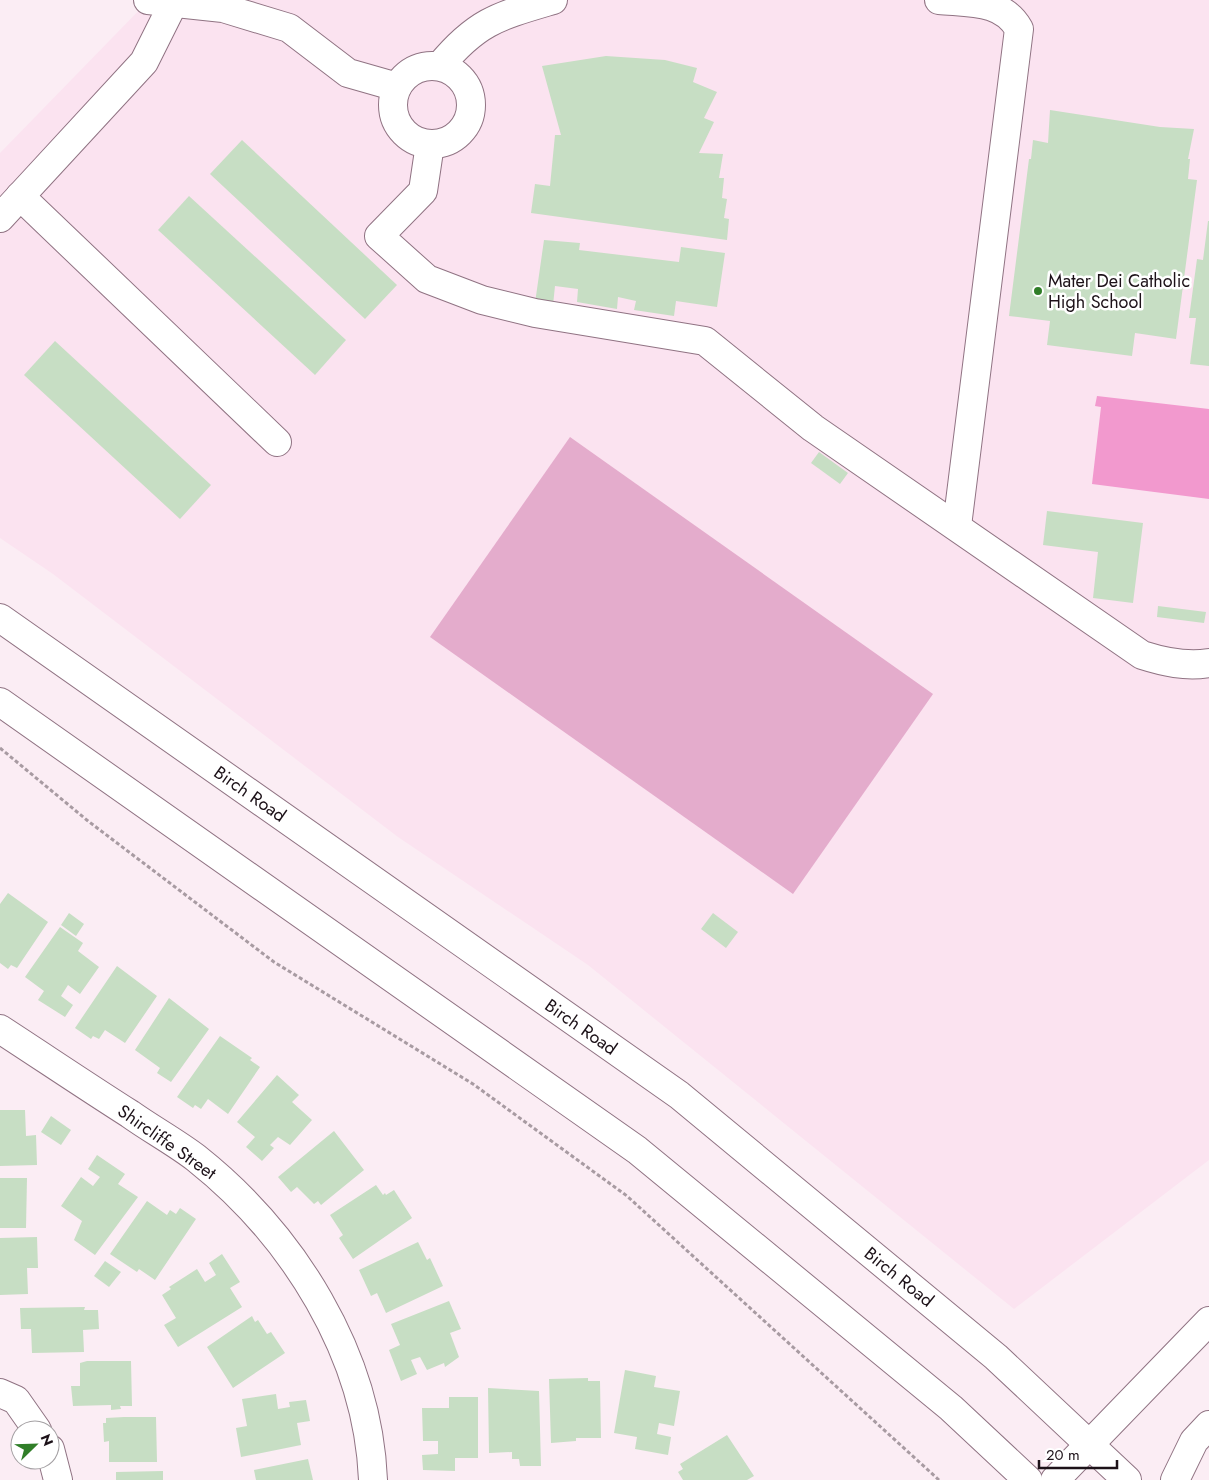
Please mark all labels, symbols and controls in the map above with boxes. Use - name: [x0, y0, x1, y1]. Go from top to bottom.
- place label: Mater Dei Catholic High School: [1048, 268, 1190, 315]
- marker: Mater Dei Catholic High School: [1032, 285, 1044, 297]
- street label: Birch Road: [209, 760, 291, 828]
- street label: Birch Road: [540, 993, 622, 1061]
- street label: Shircliffe Street: [112, 1098, 222, 1186]
- street label: Birch Road: [859, 1241, 939, 1313]
- north arrow: [10, 1420, 60, 1470]
- text: N: [36, 1431, 58, 1449]
- scale bar: [1039, 1438, 1116, 1470]
- text: 20 m: [1046, 1444, 1080, 1466]

